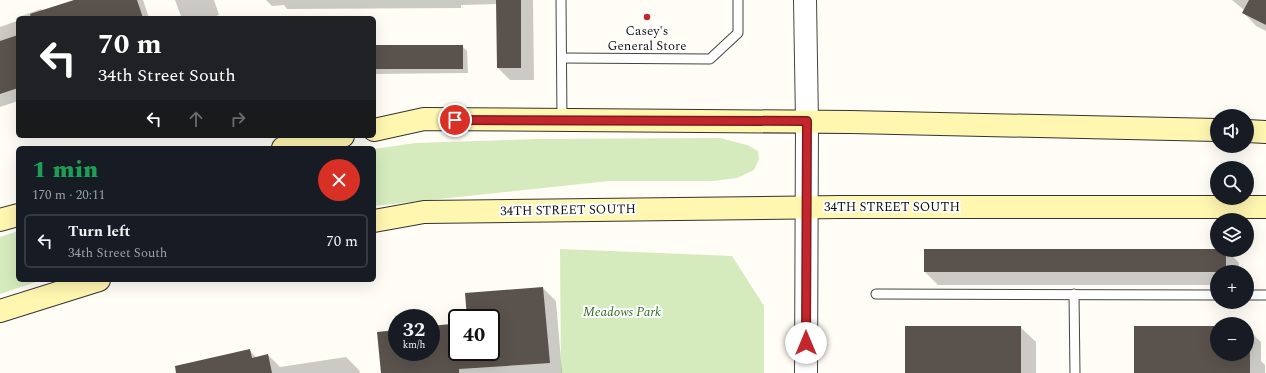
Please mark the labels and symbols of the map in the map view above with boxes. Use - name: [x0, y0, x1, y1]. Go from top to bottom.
- marker: Casey's General Store: [642, 12, 652, 22]
- place label: Casey's General Store: [608, 21, 686, 56]
- pin: [438, 103, 472, 137]
- street label: 34TH STREET SOUTH: [824, 197, 960, 217]
- street label: 34TH STREET SOUTH: [500, 199, 636, 221]
- park label: Meadows Park: [583, 302, 661, 322]
- speed limit sign: 40: [448, 309, 500, 361]
- position arrow: [785, 322, 827, 364]

